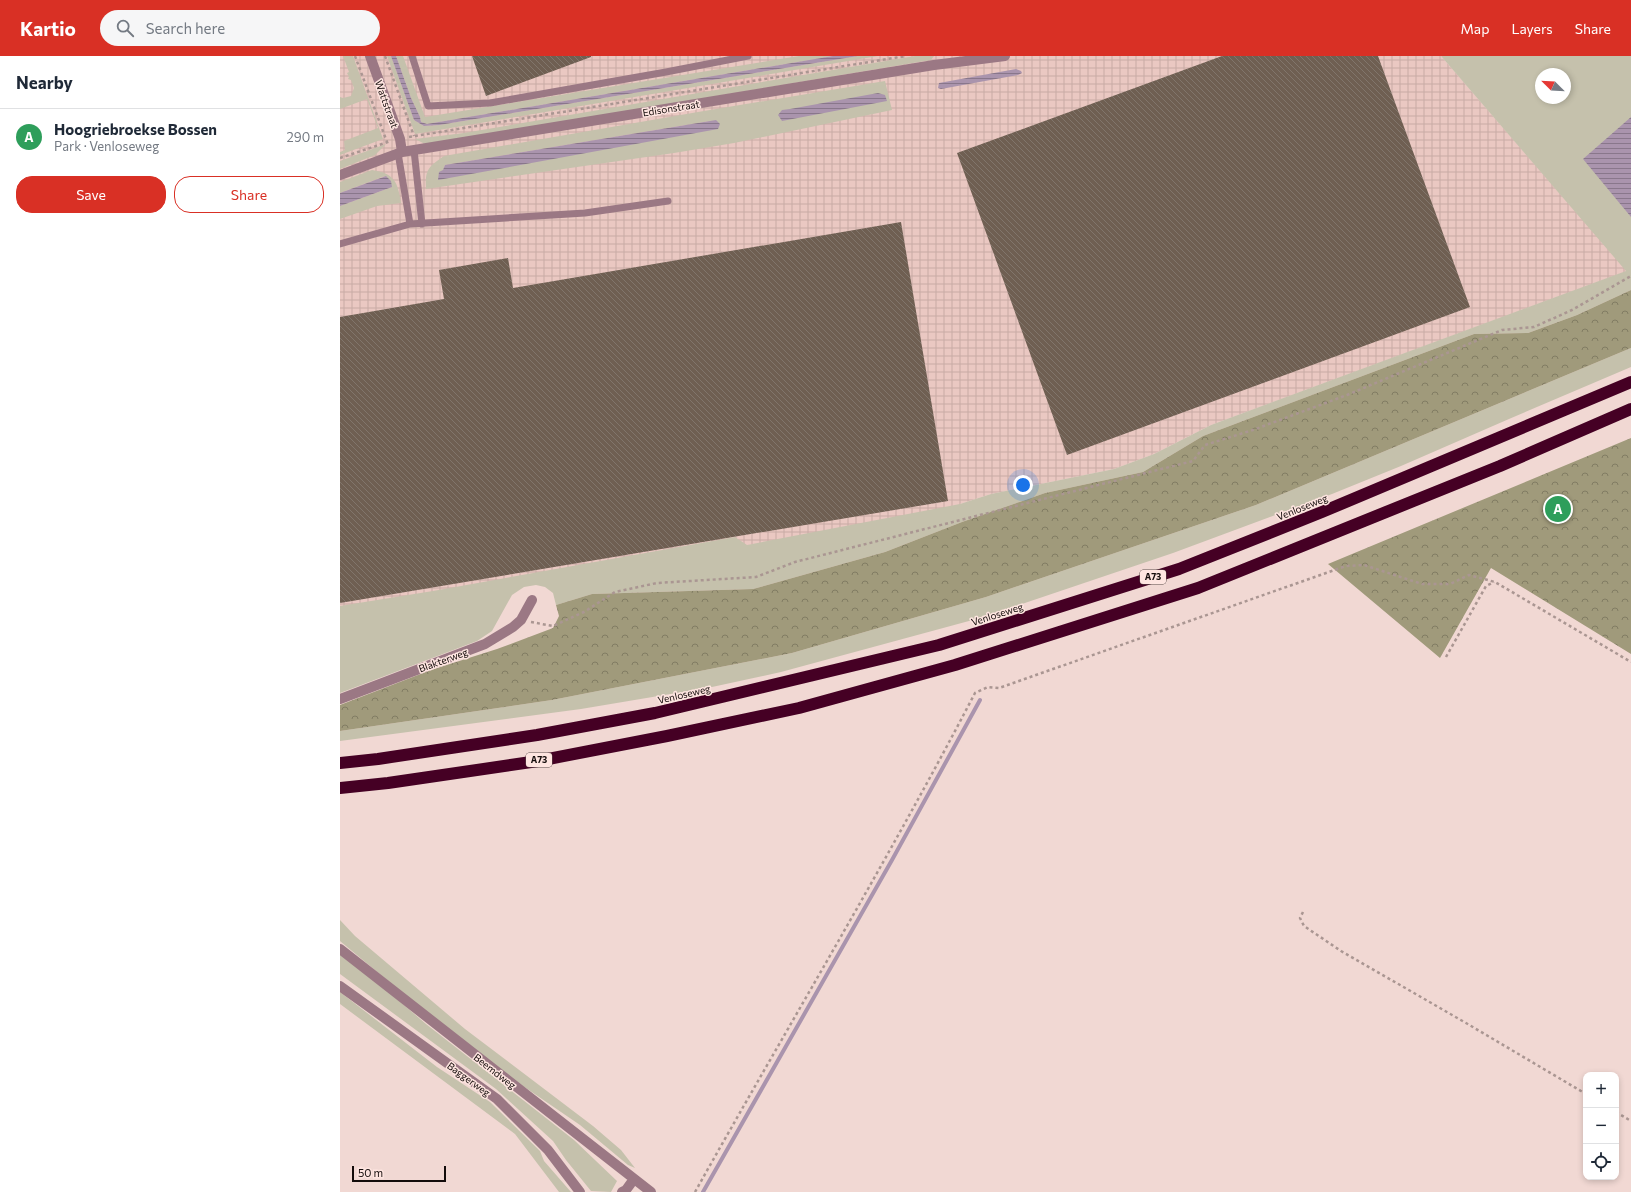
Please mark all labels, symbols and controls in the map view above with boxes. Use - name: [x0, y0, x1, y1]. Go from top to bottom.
- search box: [100, 10, 380, 46]
- text: Kartio: [20, 17, 76, 40]
- icon: search: [114, 17, 136, 39]
- text: Search here: [146, 19, 225, 37]
- text: Map: [1461, 20, 1489, 37]
- text: Layers: [1511, 20, 1553, 37]
- text: Share: [1575, 20, 1611, 37]
- north arrow: [1535, 68, 1571, 104]
- text: Nearby: [16, 72, 73, 93]
- street label: Wattstraat: [373, 78, 401, 130]
- street label: Edisonstraat: [642, 98, 700, 118]
- text: Hoogriebroekse Bossen: [54, 120, 217, 138]
- text: A: [24, 129, 34, 145]
- text: 290 m: [287, 129, 324, 145]
- text: Park · Venloseweg: [54, 138, 159, 154]
- button: Save: [16, 176, 166, 213]
- button: Share: [174, 176, 324, 213]
- your location: [1013, 475, 1033, 495]
- street label: Venloseweg: [1275, 491, 1330, 523]
- pin: A: [1545, 494, 1571, 524]
- road number: A73: [1140, 570, 1166, 584]
- street label: Venloseweg: [970, 600, 1025, 628]
- street label: Blakterweg: [417, 645, 470, 674]
- street label: Venloseweg: [656, 682, 712, 706]
- road number: A73: [526, 753, 552, 767]
- street label: Beemdweg: [472, 1051, 519, 1091]
- street label: Baggerweg: [445, 1059, 493, 1099]
- map controls: [1583, 1072, 1619, 1180]
- button: +: [1583, 1072, 1619, 1108]
- button: −: [1583, 1108, 1619, 1144]
- button: locate: [1583, 1144, 1619, 1180]
- scale bar: [352, 1164, 446, 1183]
- text: 50 m: [358, 1166, 383, 1179]

